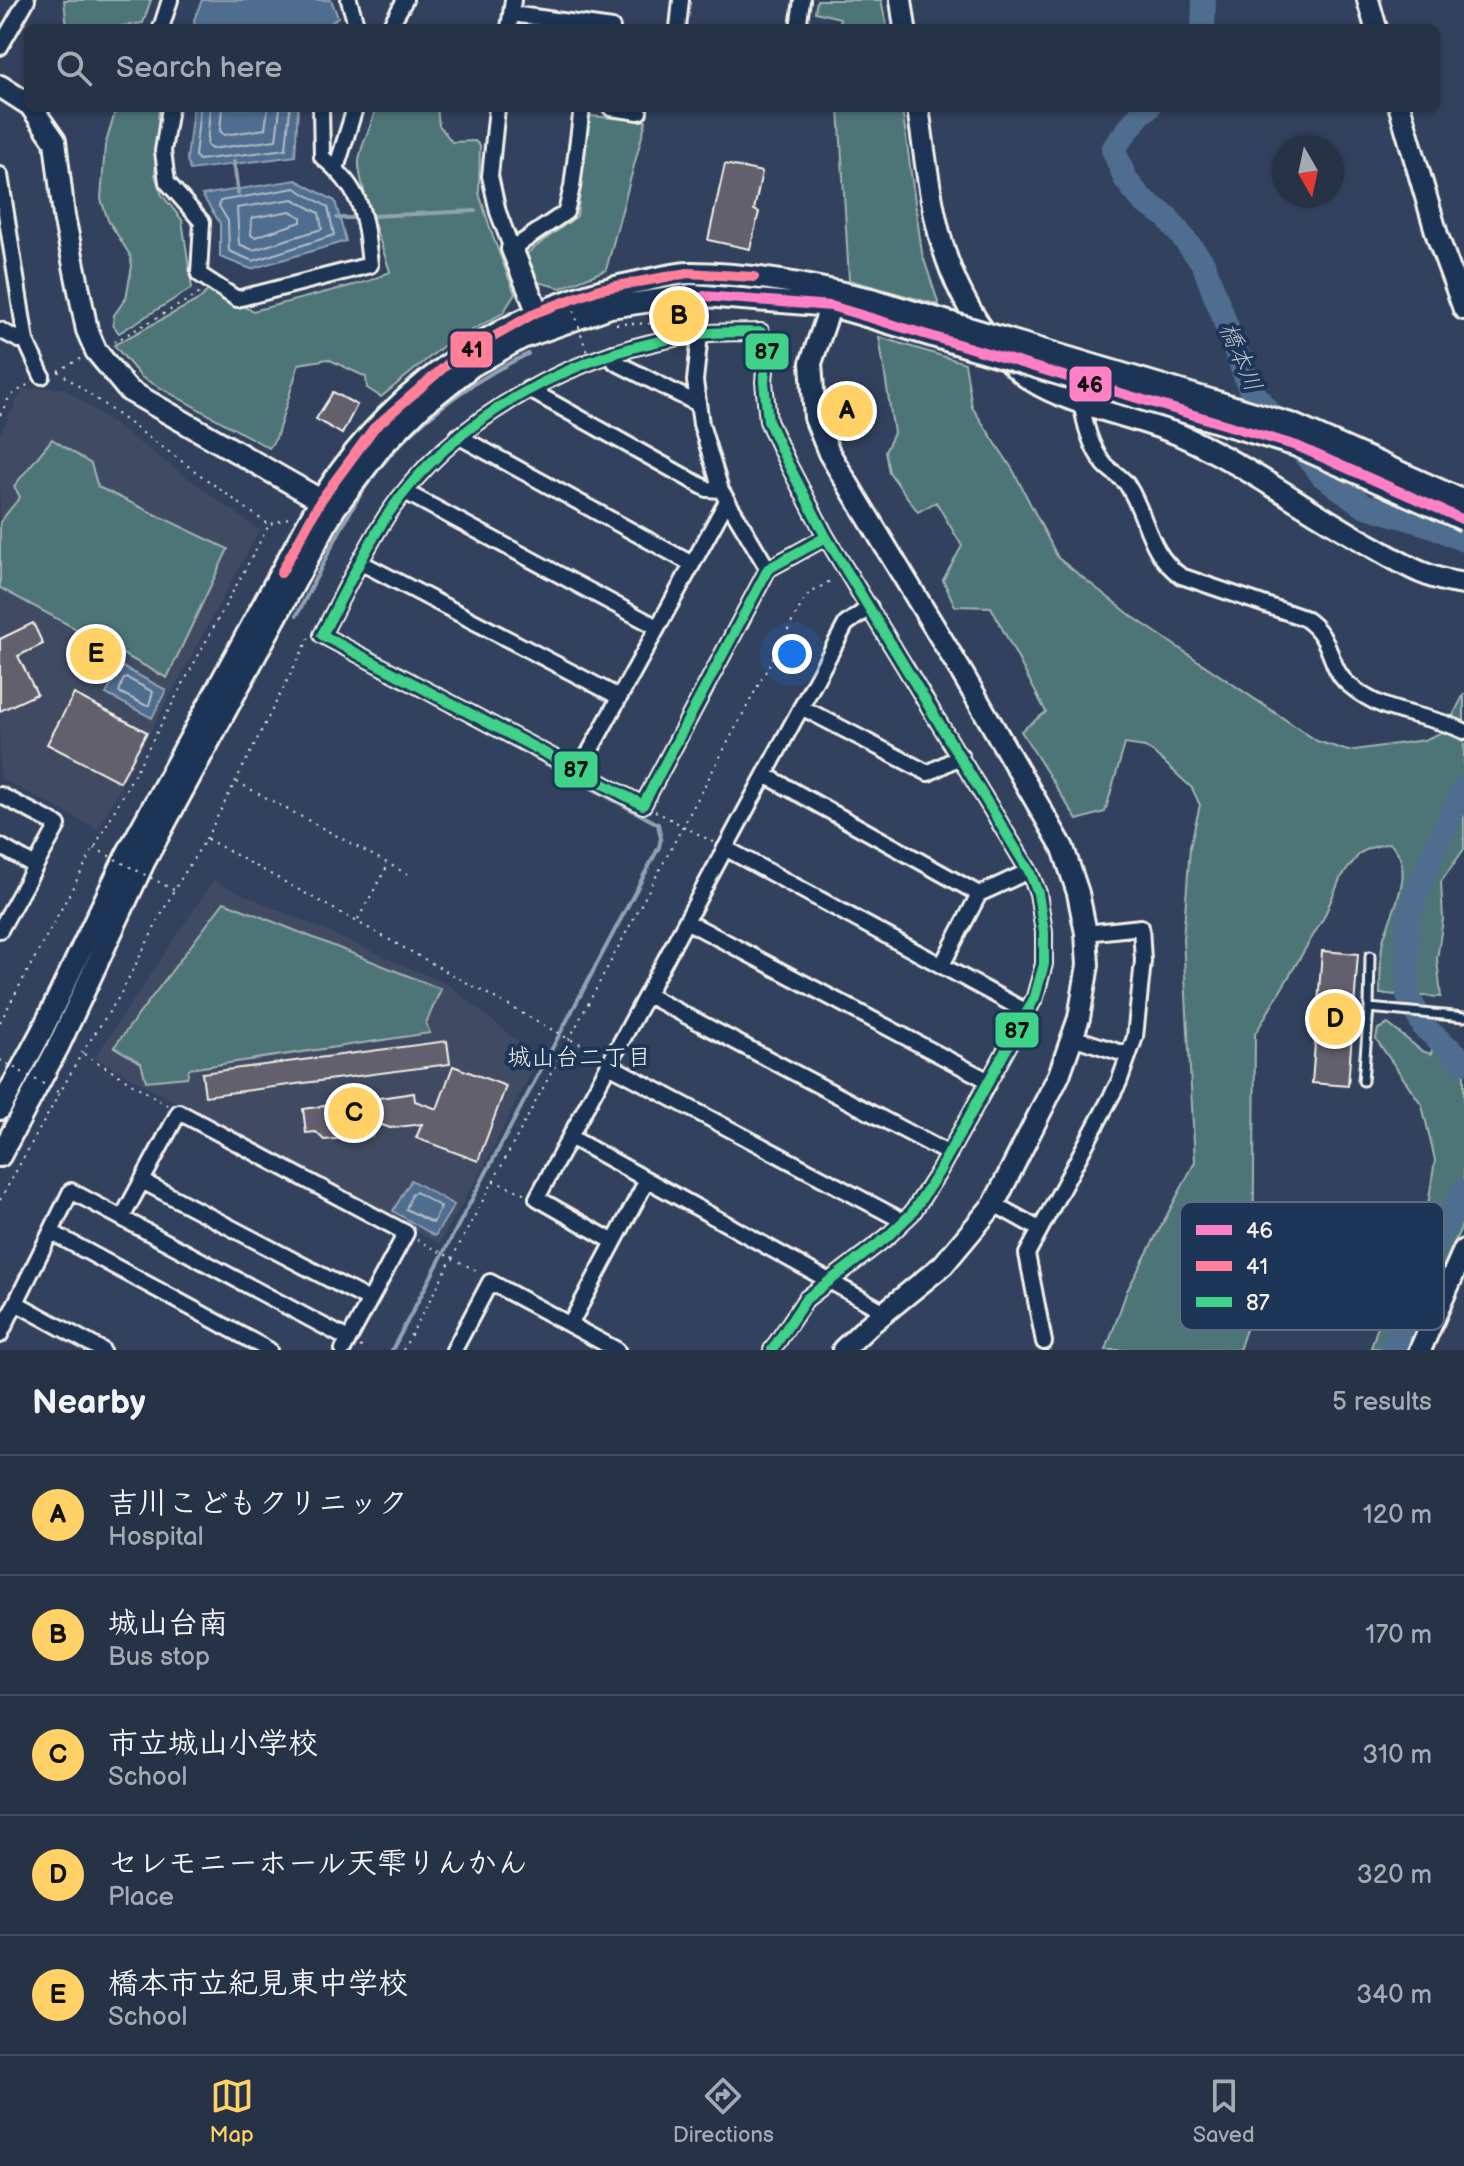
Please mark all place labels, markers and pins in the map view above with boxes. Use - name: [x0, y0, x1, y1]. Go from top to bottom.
- pin: B: [653, 286, 705, 346]
- pin: A: [821, 381, 873, 441]
- pin: E: [70, 624, 122, 684]
- pin: D: [1309, 989, 1361, 1049]
- pin: C: [328, 1083, 380, 1143]

